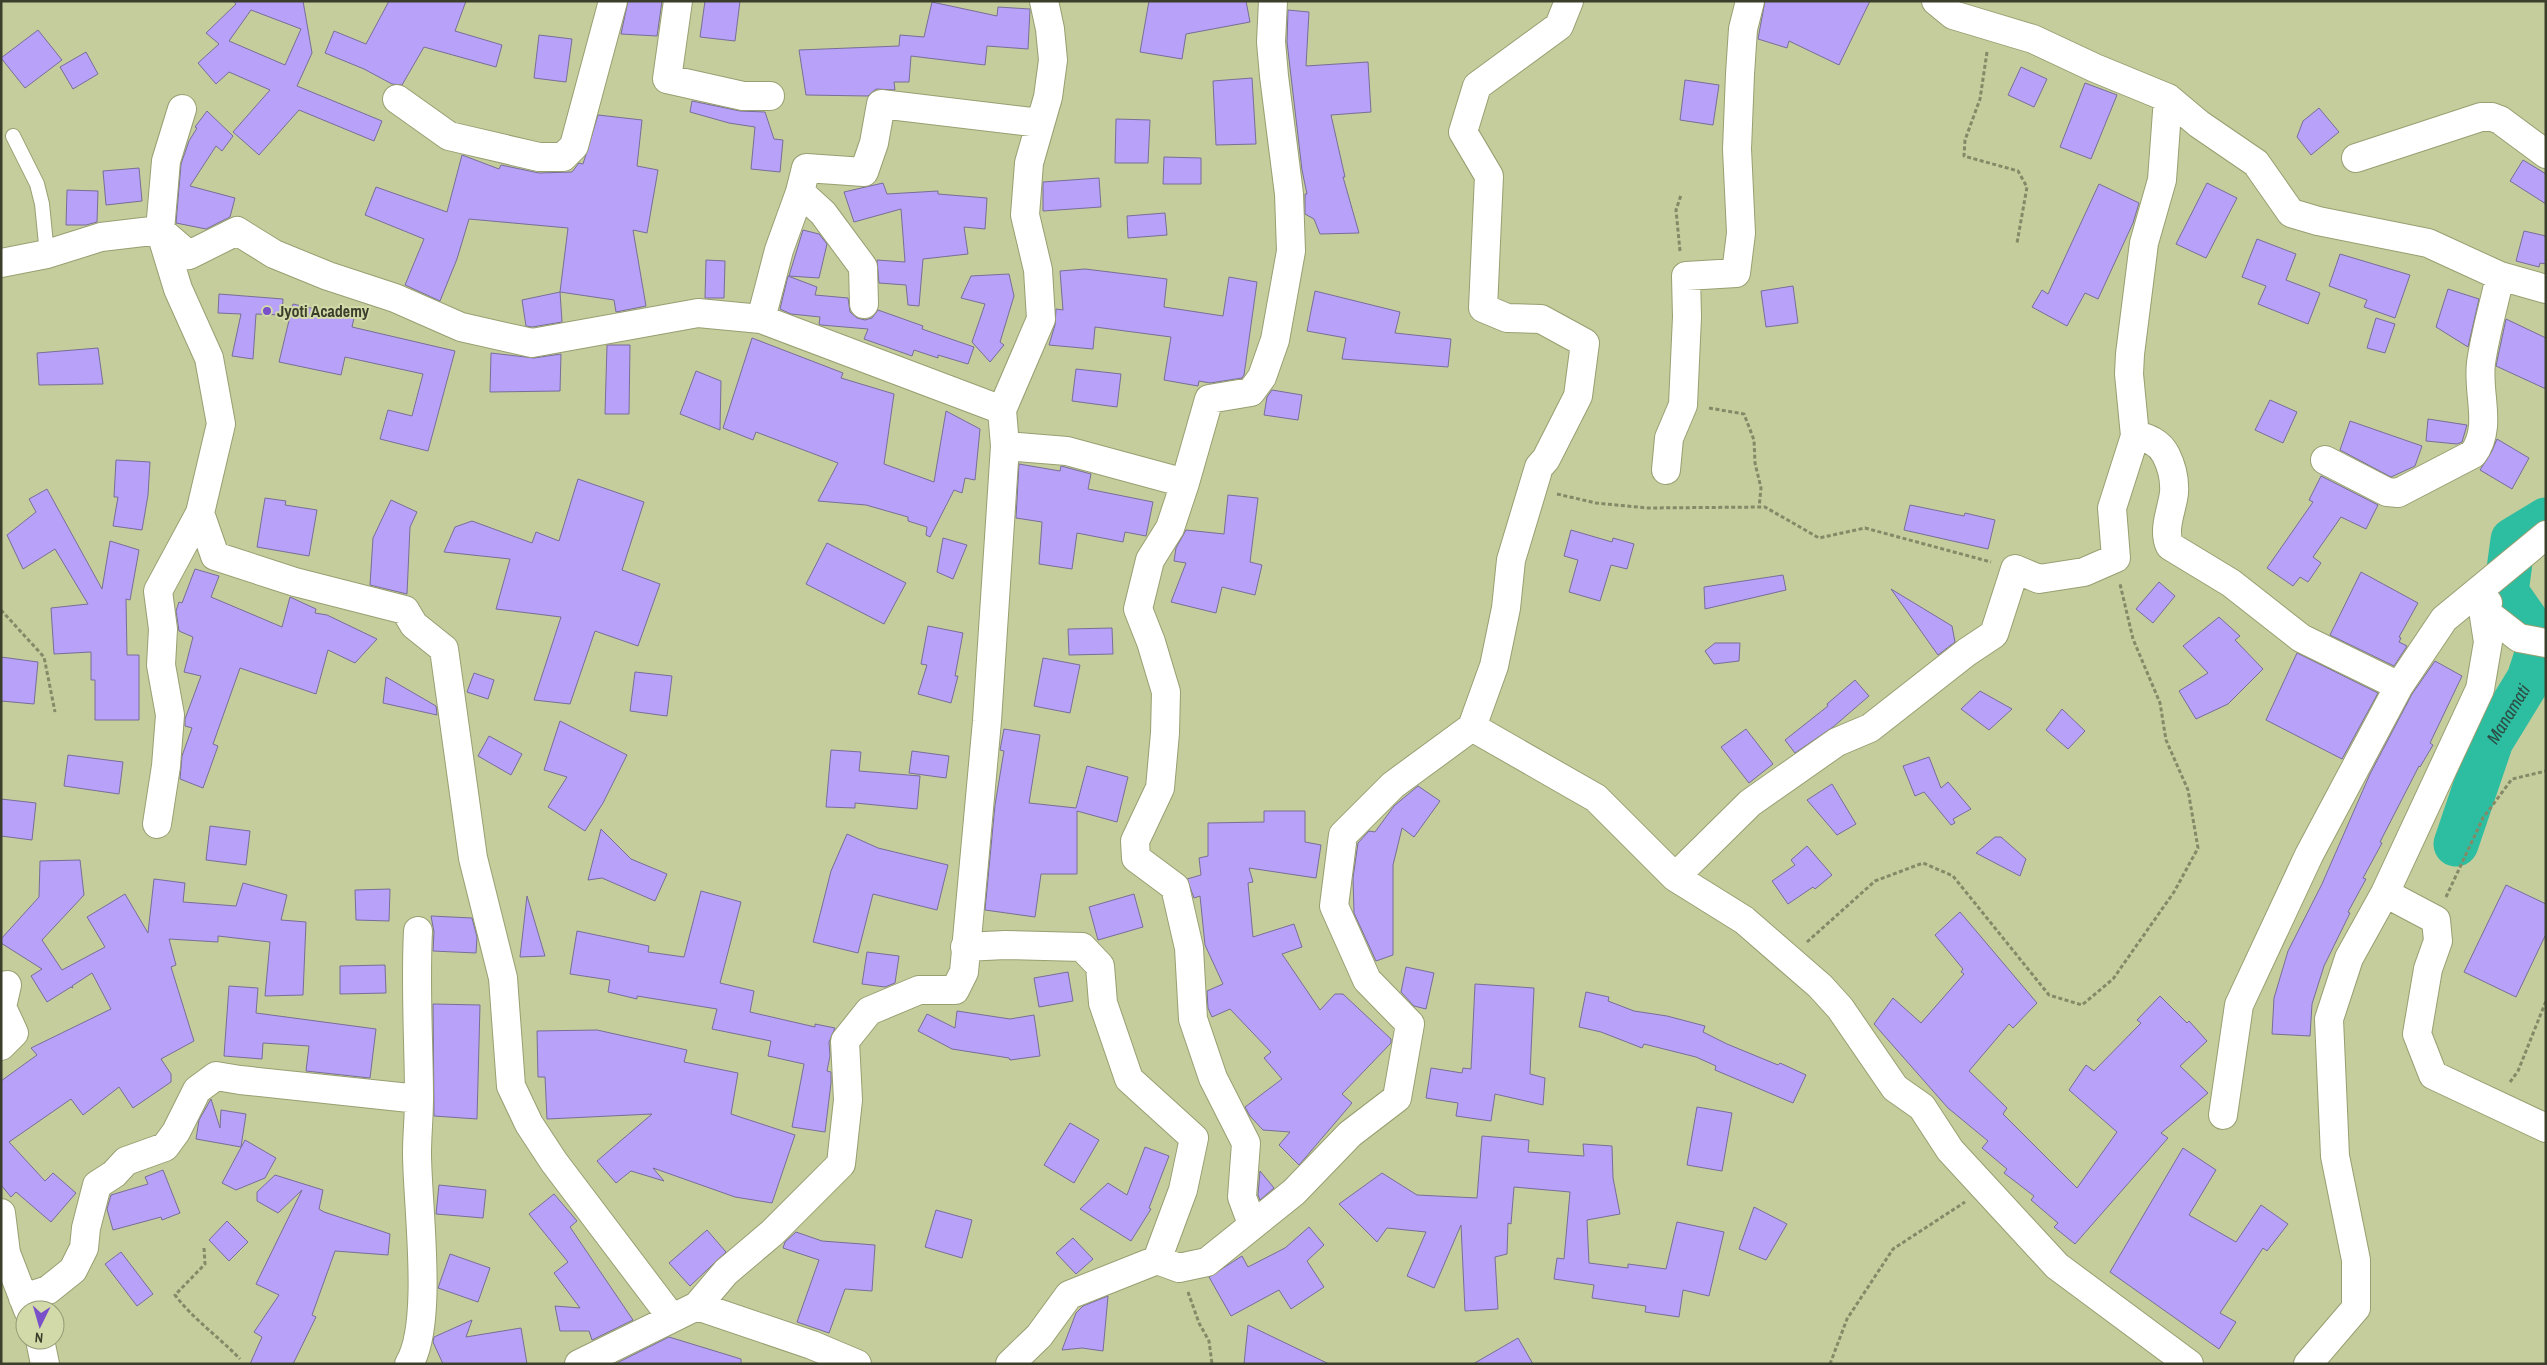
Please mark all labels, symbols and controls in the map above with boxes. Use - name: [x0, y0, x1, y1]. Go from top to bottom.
- place label: Jyoti Academy: [277, 300, 370, 322]
- marker: Jyoti Academy: [261, 305, 273, 317]
- water label: Manamati: [2480, 679, 2536, 748]
- north arrow: [15, 1300, 65, 1350]
- text: N: [34, 1329, 44, 1347]

